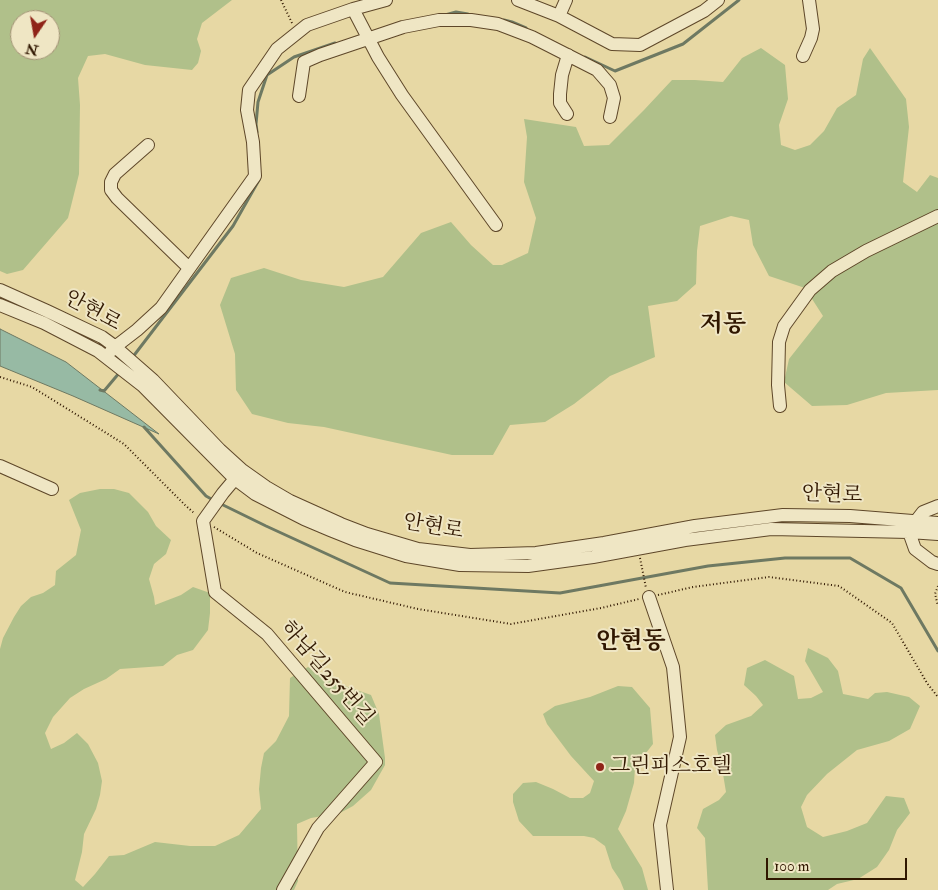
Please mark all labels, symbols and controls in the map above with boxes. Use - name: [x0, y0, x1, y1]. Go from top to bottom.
- north arrow: [10, 10, 60, 60]
- text: N: [24, 40, 40, 59]
- street label: 안현로: [59, 286, 125, 338]
- district label: 저동: [700, 312, 746, 340]
- street label: 안현로: [801, 482, 863, 510]
- street label: 안현로: [401, 510, 465, 546]
- street label: 하남길255번길: [274, 617, 378, 731]
- district label: 안현동: [596, 629, 666, 657]
- place label: 그린피스호텔: [610, 754, 732, 780]
- marker: 그린피스호텔: [594, 761, 606, 773]
- scale bar: [768, 848, 909, 880]
- text: 100 m: [774, 857, 809, 876]

